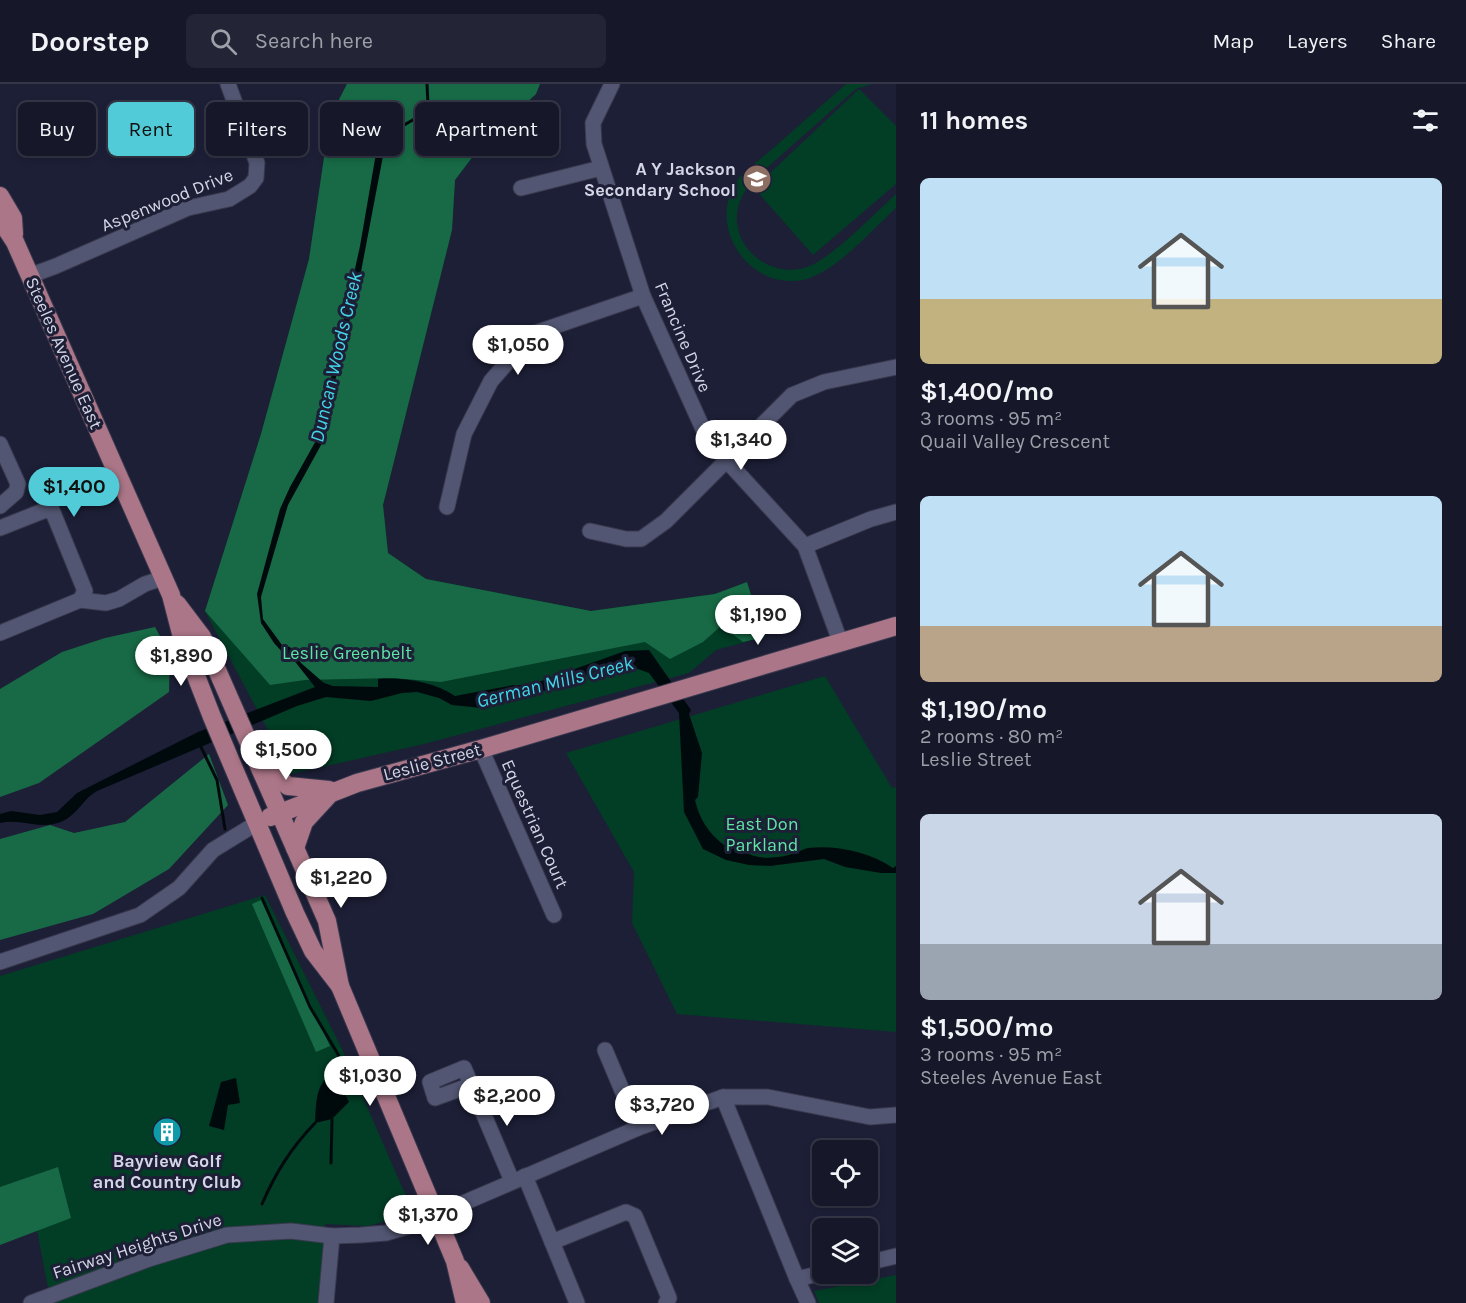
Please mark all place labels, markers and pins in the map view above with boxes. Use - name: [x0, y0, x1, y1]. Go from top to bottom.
- place label: A Y Jackson Secondary School: [584, 158, 736, 201]
- school or university icon: A Y Jackson Secondary School: [741, 163, 773, 195]
- pin: $1,050: [469, 325, 567, 376]
- pin: $1,340: [692, 420, 790, 471]
- pin: $1,400: [25, 467, 123, 518]
- pin: $1,190: [709, 595, 807, 646]
- pin: $1,890: [132, 636, 230, 687]
- pin: $1,500: [237, 730, 335, 781]
- pin: $1,220: [292, 858, 390, 909]
- pin: $1,030: [321, 1056, 419, 1107]
- pin: $2,200: [458, 1076, 556, 1127]
- pin: $3,720: [613, 1085, 711, 1136]
- building icon: Bayview Golf and Country Club: [151, 1116, 183, 1148]
- place label: Bayview Golf and Country Club: [93, 1150, 241, 1193]
- pin: $1,370: [379, 1195, 477, 1246]

